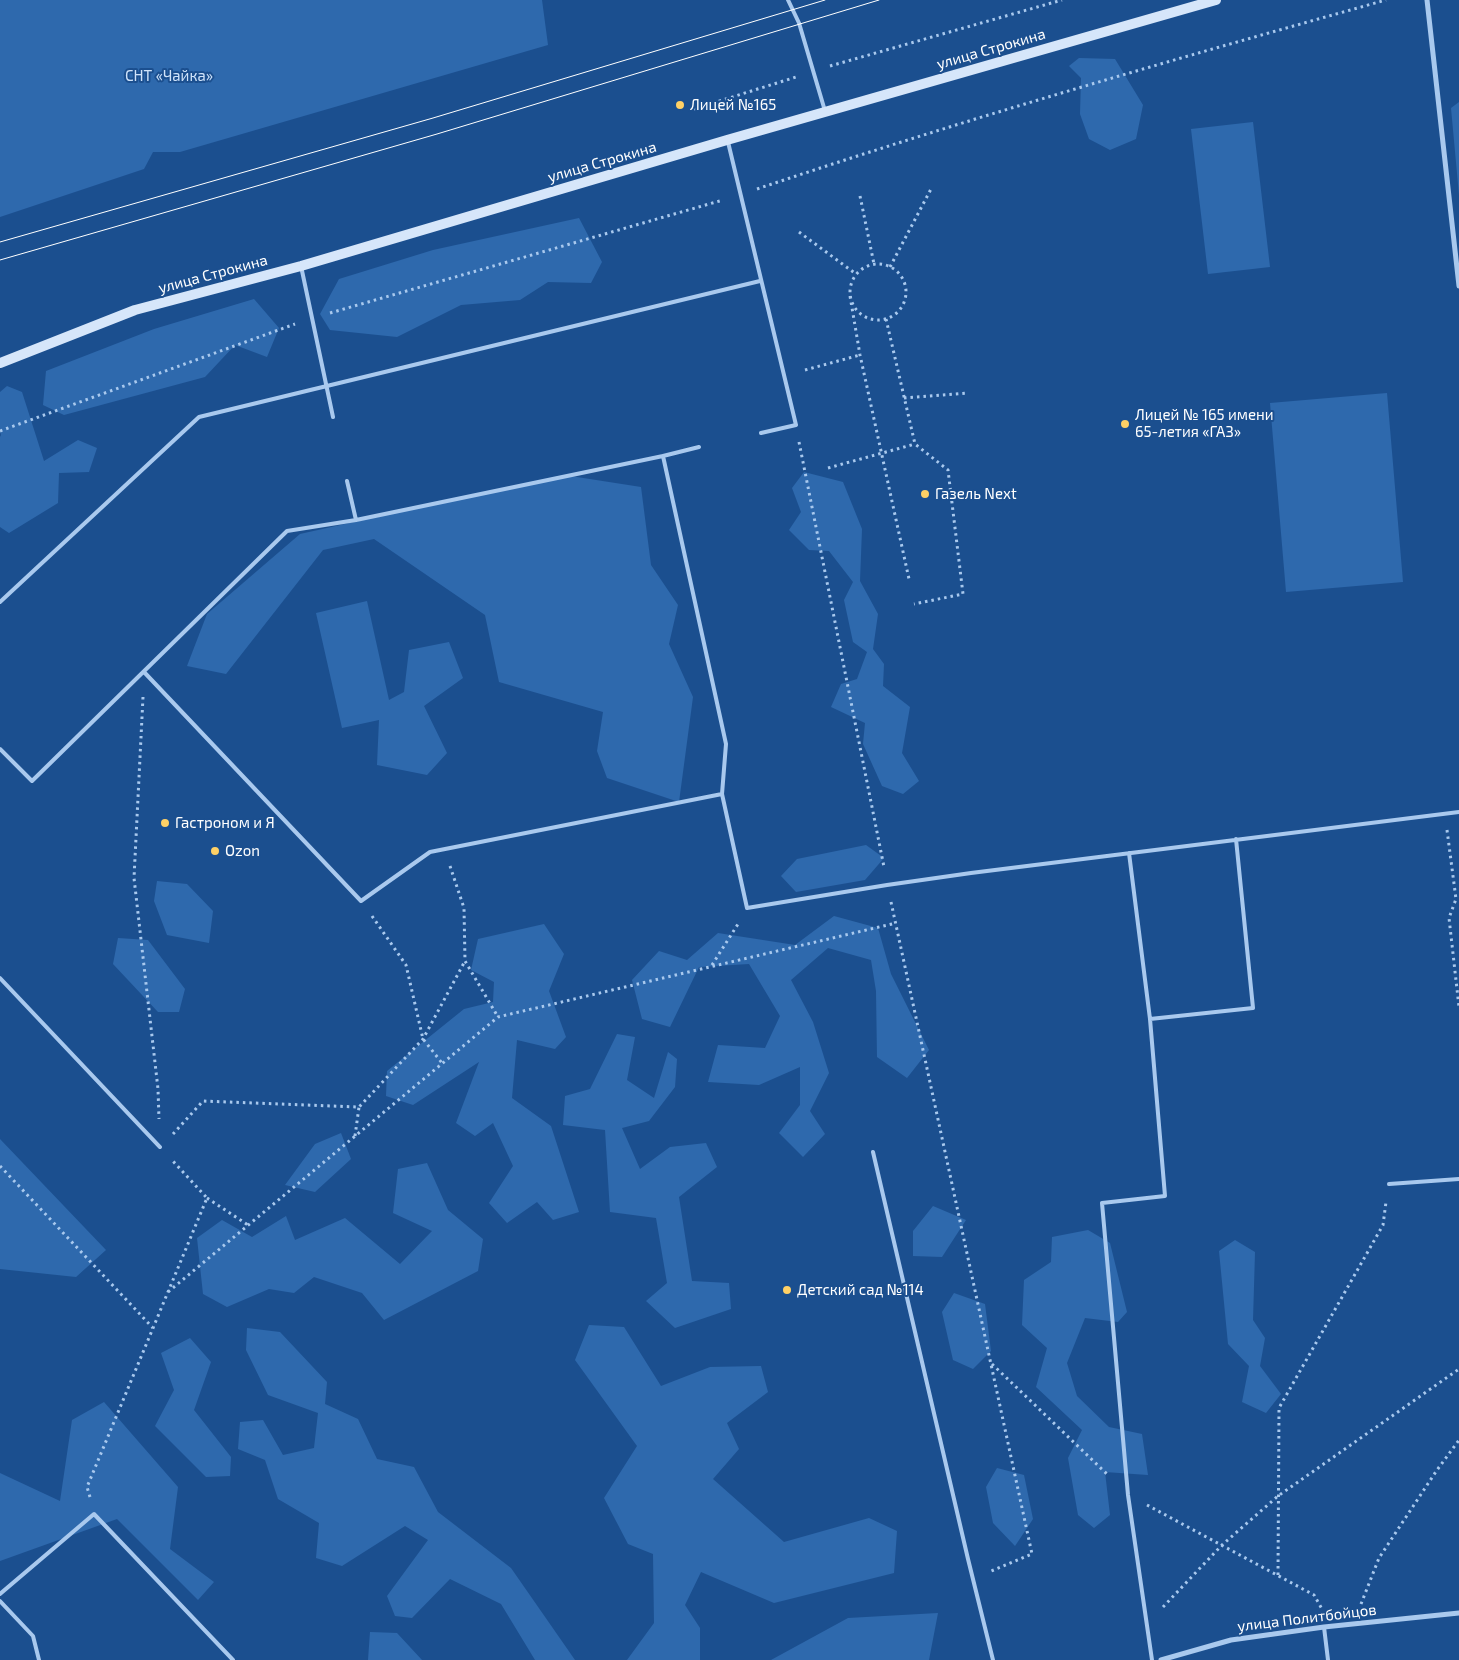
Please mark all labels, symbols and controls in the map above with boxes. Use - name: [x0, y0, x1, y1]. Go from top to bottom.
- street label: улица Строкина: [935, 25, 1047, 73]
- park label: СНТ «Чайка»: [125, 67, 213, 85]
- place label: Лицей №165: [690, 96, 776, 114]
- marker: Лицей №165: [674, 99, 686, 111]
- street label: улица Строкина: [546, 138, 658, 186]
- street label: улица Строкина: [156, 251, 270, 297]
- place label: Лицей № 165 имени 65-летия «ГАЗ»: [1135, 406, 1274, 441]
- marker: Лицей № 165 имени 65-летия «ГАЗ»: [1119, 418, 1131, 430]
- place label: Газель Next: [935, 485, 1017, 503]
- marker: Газель Next: [919, 488, 931, 500]
- place label: Гастроном и Я: [175, 814, 275, 832]
- marker: Гастроном и Я: [159, 817, 171, 829]
- place label: Ozon: [225, 842, 260, 860]
- marker: Ozon: [209, 845, 221, 857]
- place label: Детский сад №114: [797, 1281, 924, 1299]
- marker: Детский сад №114: [781, 1284, 793, 1296]
- street label: улица Политбойцов: [1236, 1601, 1378, 1635]

